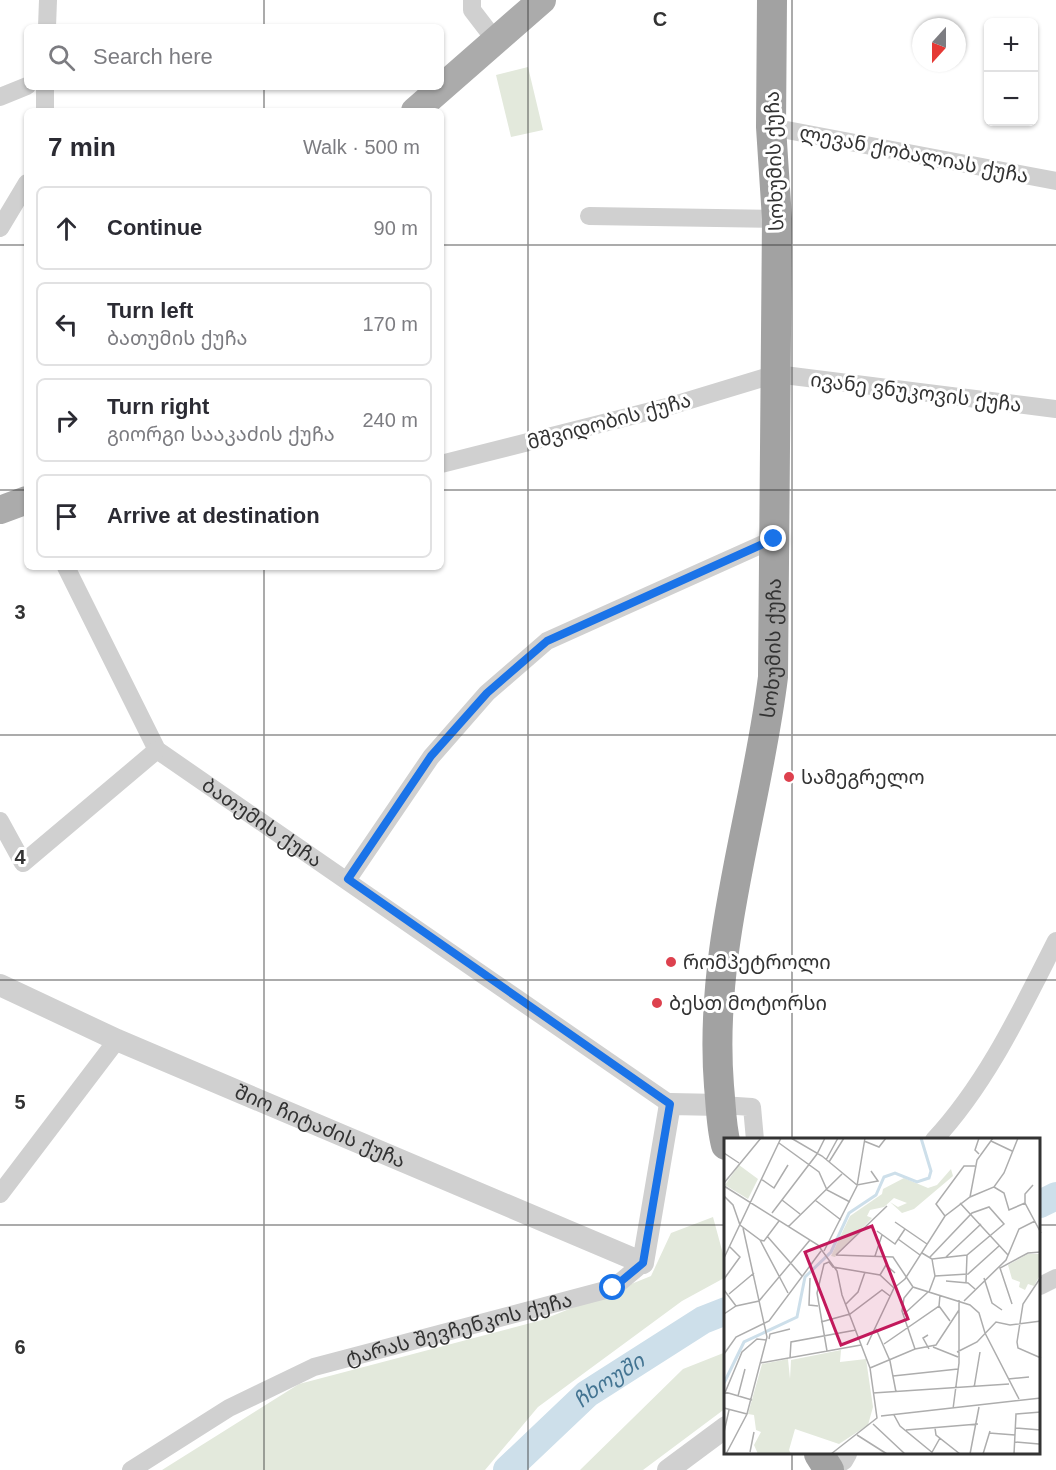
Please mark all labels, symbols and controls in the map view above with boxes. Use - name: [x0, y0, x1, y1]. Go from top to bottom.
- text: C: [653, 8, 667, 30]
- north arrow: [912, 18, 966, 72]
- map controls: [984, 18, 1038, 126]
- button: +: [984, 18, 1038, 72]
- search box: [24, 24, 444, 90]
- icon: search: [45, 41, 78, 74]
- text: Search here: [93, 44, 213, 69]
- button: −: [984, 72, 1038, 126]
- street label: სოხუმის ქუჩა: [761, 91, 788, 231]
- street label: ლევან ქობალიას ქუჩა: [797, 121, 1030, 189]
- text: 7 min: [48, 132, 116, 162]
- text: Walk · 500 m: [303, 136, 420, 158]
- icon: ahead: [50, 212, 83, 245]
- text: Continue: [107, 215, 202, 240]
- text: 90 m: [374, 217, 418, 239]
- text: Turn left: [107, 298, 193, 323]
- icon: left: [50, 308, 83, 341]
- text: 170 m: [362, 313, 418, 335]
- text: ბათუმის ქუჩა: [107, 327, 248, 349]
- street label: ივანე ვნუკოვის ქუჩა: [809, 368, 1023, 417]
- street label: მშვიდობის ქუჩა: [525, 389, 694, 455]
- text: Turn right: [107, 394, 209, 419]
- icon: right: [50, 404, 83, 437]
- text: 240 m: [362, 409, 418, 431]
- text: გიორგი სააკაძის ქუჩა: [107, 423, 335, 445]
- icon: arrive: [50, 500, 83, 533]
- text: Arrive at destination: [107, 503, 320, 528]
- route end: [760, 525, 786, 551]
- street label: სოხუმის ქუჩა: [756, 578, 786, 720]
- text: 3: [14, 601, 26, 623]
- place label: სამეგრელო: [801, 766, 925, 790]
- marker: სამეგრელო: [782, 770, 796, 784]
- street label: ბათუმის ქუჩა: [198, 773, 326, 871]
- text: 4: [14, 846, 26, 868]
- place label: რომპეტროლი: [683, 951, 831, 975]
- marker: რომპეტროლი: [664, 955, 678, 969]
- place label: ბესთ მოტორსი: [669, 992, 827, 1015]
- marker: ბესთ მოტორსი: [650, 996, 664, 1010]
- street label: შიო ჩიტაძის ქუჩა: [232, 1080, 409, 1172]
- text: 5: [14, 1091, 26, 1113]
- inset map: [724, 1138, 1041, 1455]
- route start: [599, 1274, 625, 1300]
- street label: ტარას შევჩენკოს ქუჩა: [343, 1288, 574, 1370]
- text: 6: [14, 1336, 26, 1358]
- water label: ჩხოუში: [569, 1348, 649, 1412]

